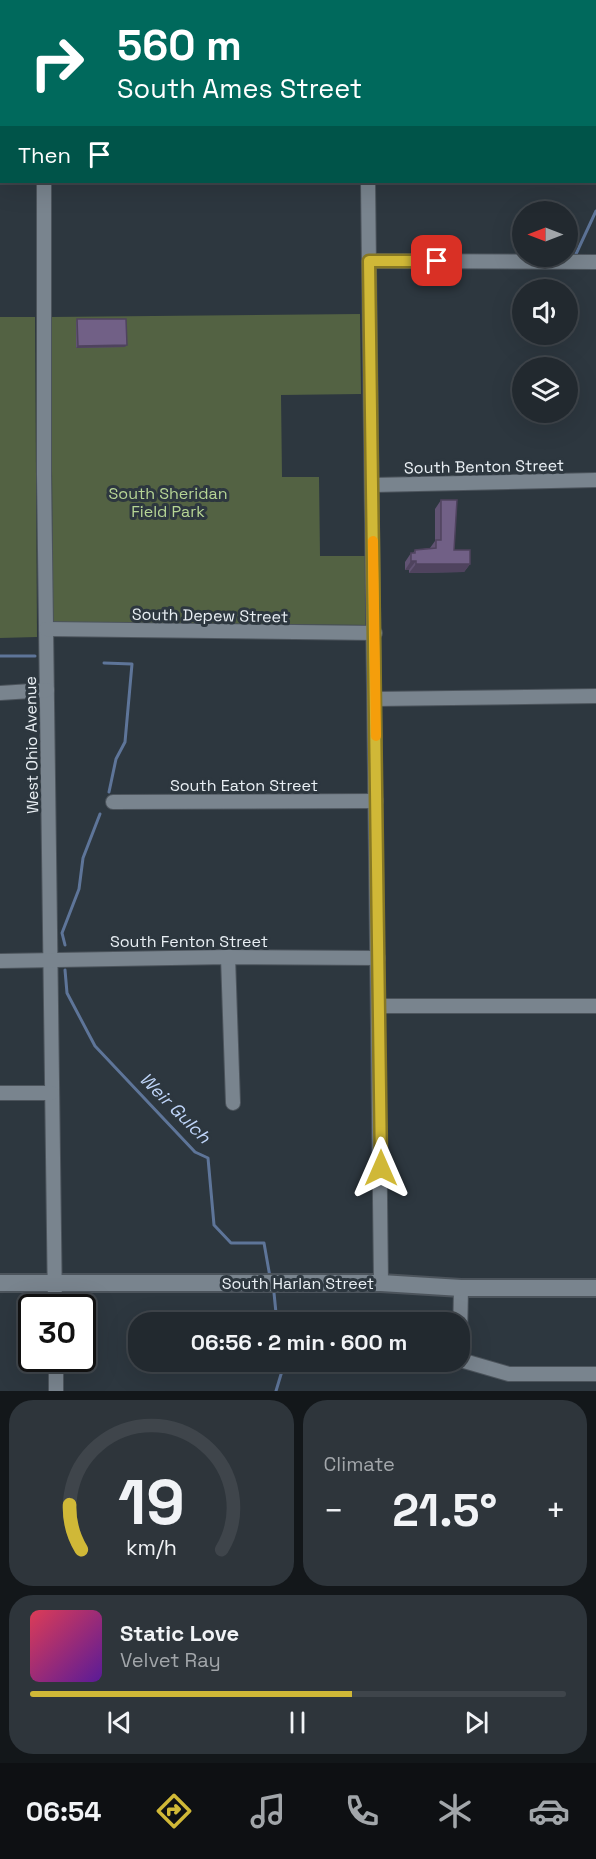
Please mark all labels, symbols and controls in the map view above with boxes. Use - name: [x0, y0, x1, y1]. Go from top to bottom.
- text: 560 m: [117, 19, 242, 72]
- icon: right: [18, 24, 96, 102]
- text: South Ames Street: [117, 71, 362, 106]
- icon: arrive: [83, 138, 116, 171]
- text: Then: [18, 141, 71, 169]
- north arrow: [512, 201, 578, 267]
- map controls: [512, 201, 578, 423]
- pin: [411, 235, 462, 286]
- icon: arrive: [420, 244, 453, 277]
- button: sound: [512, 279, 578, 345]
- button: layers: [512, 357, 578, 423]
- street label: South Benton Street: [404, 455, 564, 478]
- park label: South Sheridan Field Park: [108, 483, 228, 522]
- street label: South Depew Street: [132, 604, 288, 627]
- street label: West Ohio Avenue: [20, 676, 43, 814]
- street label: South Eaton Street: [170, 775, 318, 796]
- street label: South Fenton Street: [110, 931, 268, 952]
- water label: Weir Gulch: [135, 1067, 216, 1149]
- position arrow: [349, 1136, 413, 1200]
- street label: South Harlan Street: [222, 1273, 374, 1294]
- speed limit sign: 30: [18, 1294, 96, 1372]
- text: 06:56 · 2 min · 600 m: [191, 1328, 407, 1356]
- text: Climate: [324, 1451, 395, 1477]
- text: 19: [118, 1463, 185, 1542]
- text: 21.5°: [392, 1482, 497, 1539]
- text: −: [324, 1490, 344, 1532]
- text: +: [546, 1490, 566, 1532]
- text: km/h: [126, 1534, 177, 1561]
- text: Static Love: [120, 1619, 239, 1647]
- text: Velvet Ray: [120, 1647, 221, 1673]
- icon: previous: [103, 1706, 136, 1739]
- icon: pause: [281, 1706, 314, 1739]
- icon: next: [460, 1706, 493, 1739]
- icon: directions: [153, 1790, 195, 1832]
- icon: music: [247, 1790, 289, 1832]
- icon: phone: [341, 1790, 383, 1832]
- icon: climate: [434, 1790, 476, 1832]
- icon: car: [528, 1790, 570, 1832]
- text: 06:54: [26, 1794, 101, 1829]

